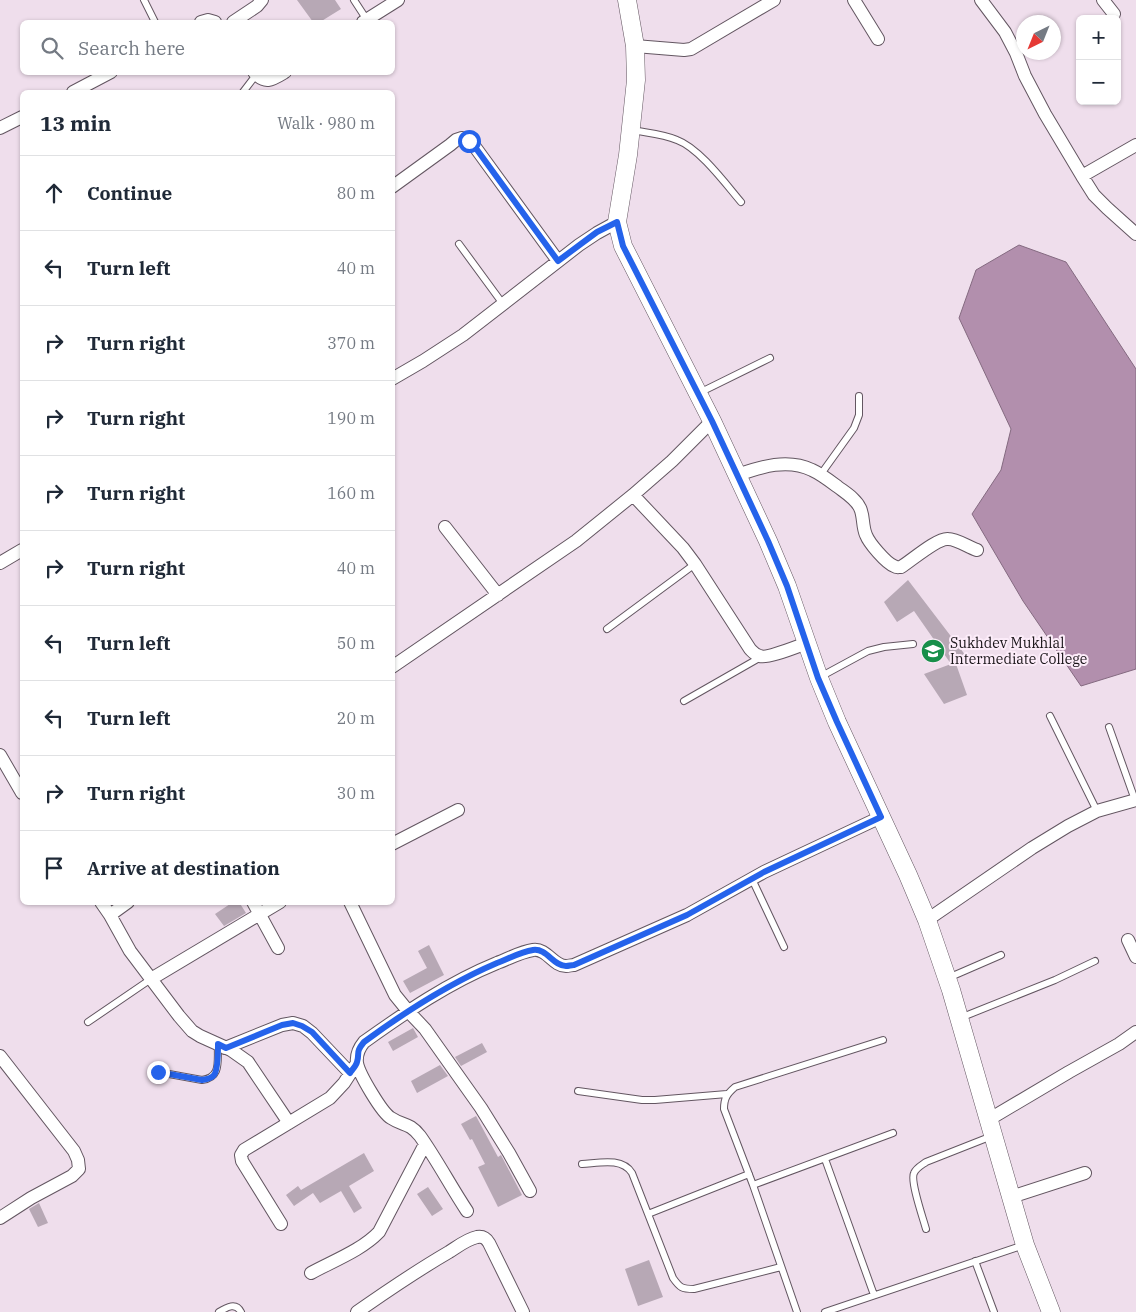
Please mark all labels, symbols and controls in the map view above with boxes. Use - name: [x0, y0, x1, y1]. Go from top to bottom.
- north arrow: [1016, 15, 1061, 60]
- map controls: [1076, 15, 1121, 105]
- button: +: [1076, 15, 1121, 60]
- search box: [20, 20, 395, 75]
- icon: search: [38, 34, 66, 62]
- text: Search here: [78, 36, 185, 60]
- button: −: [1076, 60, 1121, 105]
- text: 13 min: [40, 109, 111, 137]
- text: Walk · 980 m: [277, 113, 375, 133]
- route start: [458, 130, 481, 153]
- icon: ahead: [40, 179, 68, 207]
- text: Continue: [87, 181, 172, 205]
- text: 80 m: [337, 183, 375, 203]
- icon: left: [40, 254, 68, 282]
- text: Turn left: [87, 256, 170, 280]
- text: 40 m: [337, 258, 375, 278]
- icon: right: [40, 329, 68, 357]
- text: Turn right: [87, 331, 185, 355]
- text: 370 m: [327, 333, 375, 353]
- icon: right: [40, 404, 68, 432]
- text: Turn right: [87, 406, 185, 430]
- text: 190 m: [327, 408, 375, 428]
- icon: right: [40, 479, 68, 507]
- text: Turn right: [87, 481, 185, 505]
- text: 160 m: [327, 483, 375, 503]
- icon: right: [40, 554, 68, 582]
- text: Turn right: [87, 556, 185, 580]
- text: 40 m: [337, 558, 375, 578]
- icon: left: [40, 629, 68, 657]
- text: Turn left: [87, 631, 170, 655]
- text: 50 m: [337, 633, 375, 653]
- place label: Sukhdev Mukhlal Intermediate College: [950, 634, 1087, 668]
- school or university icon: Sukhdev Mukhlal Intermediate College: [920, 638, 946, 664]
- icon: left: [40, 704, 68, 732]
- text: Turn left: [87, 706, 170, 730]
- text: 20 m: [337, 708, 375, 728]
- icon: right: [40, 779, 68, 807]
- text: Turn right: [87, 781, 185, 805]
- text: 30 m: [337, 783, 375, 803]
- icon: arrive: [40, 854, 68, 882]
- text: Arrive at destination: [87, 856, 280, 880]
- route end: [147, 1061, 170, 1084]

